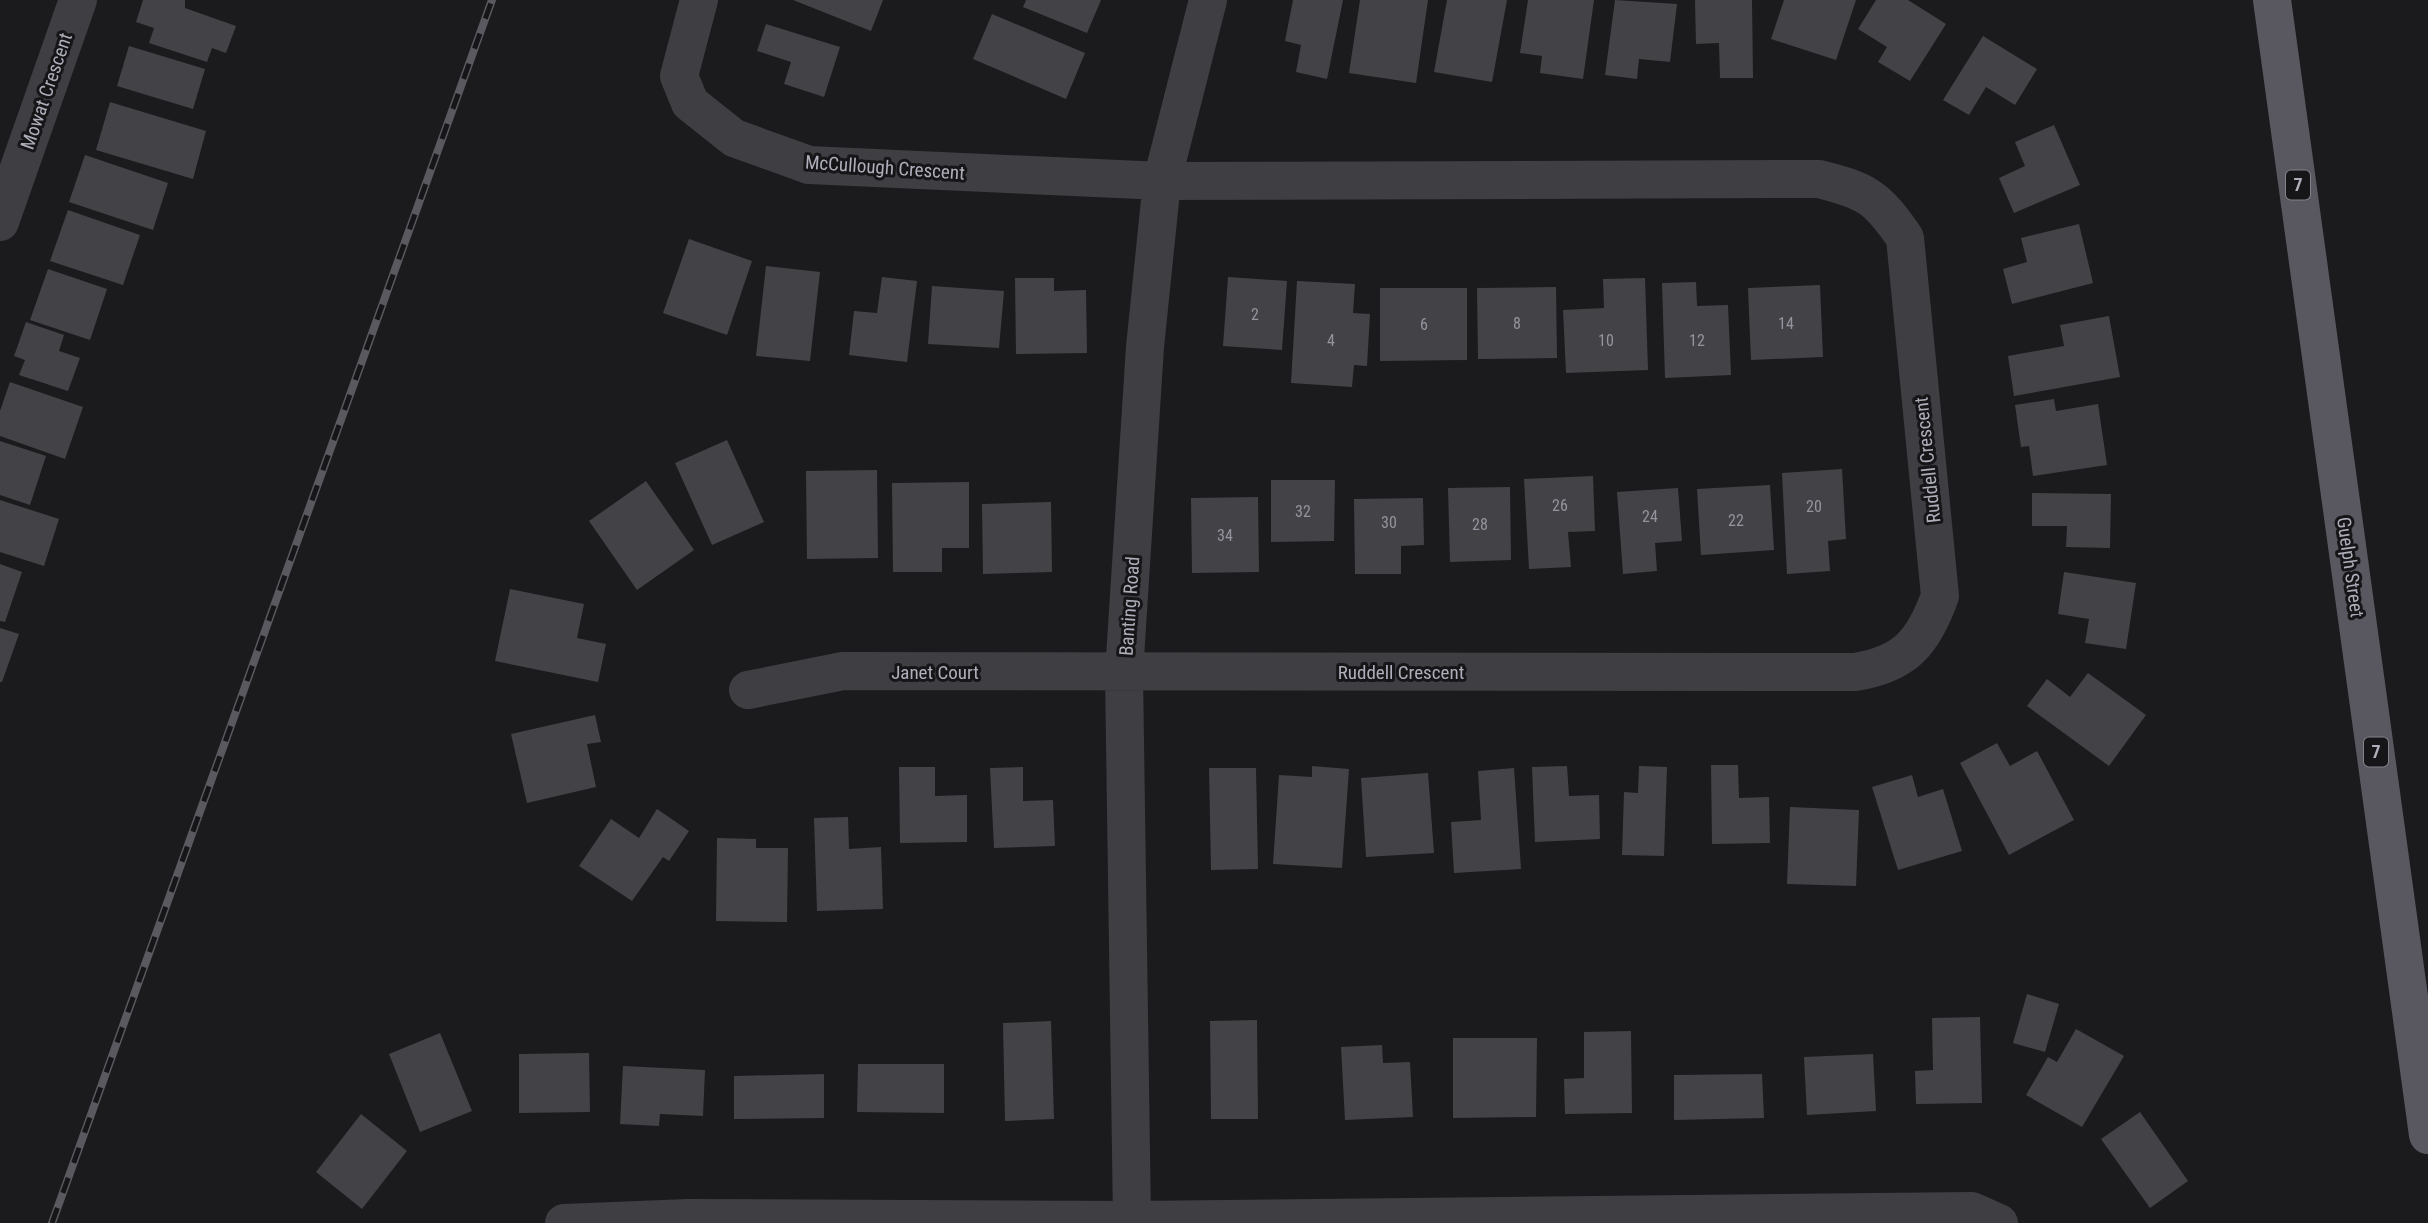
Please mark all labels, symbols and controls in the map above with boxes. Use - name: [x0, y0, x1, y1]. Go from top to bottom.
- street label: Mowat Crescent: [16, 30, 77, 152]
- street label: McCullough Crescent: [804, 150, 966, 185]
- road number: 7: [2286, 170, 2310, 200]
- house number: 2: [1251, 305, 1259, 324]
- house number: 8: [1513, 314, 1521, 333]
- house number: 14: [1778, 314, 1794, 333]
- house number: 6: [1420, 315, 1428, 334]
- house number: 4: [1327, 331, 1335, 350]
- house number: 10: [1598, 331, 1614, 350]
- house number: 12: [1689, 331, 1705, 350]
- street label: Ruddell Crescent: [1909, 396, 1946, 524]
- house number: 26: [1552, 496, 1568, 515]
- house number: 20: [1806, 497, 1822, 516]
- house number: 32: [1295, 502, 1311, 521]
- house number: 24: [1642, 507, 1658, 526]
- house number: 22: [1728, 511, 1744, 530]
- house number: 30: [1381, 513, 1397, 532]
- house number: 28: [1472, 515, 1488, 534]
- street label: Guelph Street: [2332, 515, 2369, 619]
- house number: 34: [1217, 526, 1233, 545]
- street label: Banting Road: [1115, 555, 1144, 657]
- street label: Janet Court: [891, 661, 979, 684]
- street label: Ruddell Crescent: [1338, 661, 1464, 684]
- road number: 7: [2364, 738, 2388, 766]

